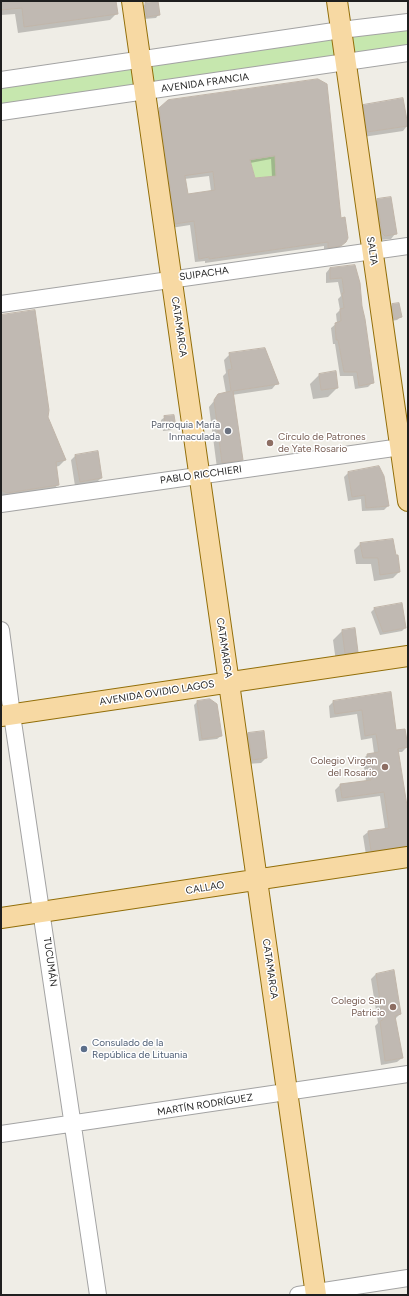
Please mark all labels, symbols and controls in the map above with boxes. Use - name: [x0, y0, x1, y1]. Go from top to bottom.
- street label: AVENIDA FRANCIA: [160, 71, 250, 95]
- street label: SALTA: [364, 236, 380, 266]
- street label: SUIPACHA: [179, 265, 229, 283]
- street label: CATAMARCA: [169, 296, 189, 358]
- place label: Parroquia María Inmaculada: [151, 419, 220, 442]
- marker: Parroquia María Inmaculada: [223, 426, 233, 436]
- place label: Círculo de Patrones de Yate Rosario: [278, 431, 366, 454]
- marker: Círculo de Patrones de Yate Rosario: [265, 438, 275, 448]
- street label: PABLO RICCHIERI: [159, 463, 243, 487]
- street label: CATAMARCA: [214, 617, 234, 679]
- street label: AVENIDA OVIDIO LAGOS: [99, 678, 215, 708]
- place label: Colegio Virgen del Rosario: [310, 755, 377, 778]
- marker: Colegio Virgen del Rosario: [380, 762, 390, 772]
- street label: CALLAO: [185, 879, 225, 897]
- street label: TUCUMÁN: [41, 936, 59, 988]
- street label: CATAMARCA: [260, 938, 280, 1000]
- place label: Colegio San Patricio: [331, 995, 385, 1018]
- marker: Colegio San Patricio: [388, 1002, 398, 1012]
- place label: Consulado de la República de Lituania: [92, 1037, 187, 1060]
- marker: Consulado de la República de Lituania: [79, 1044, 89, 1054]
- street label: MARTÍN RODRÍGUEZ: [156, 1092, 254, 1118]

